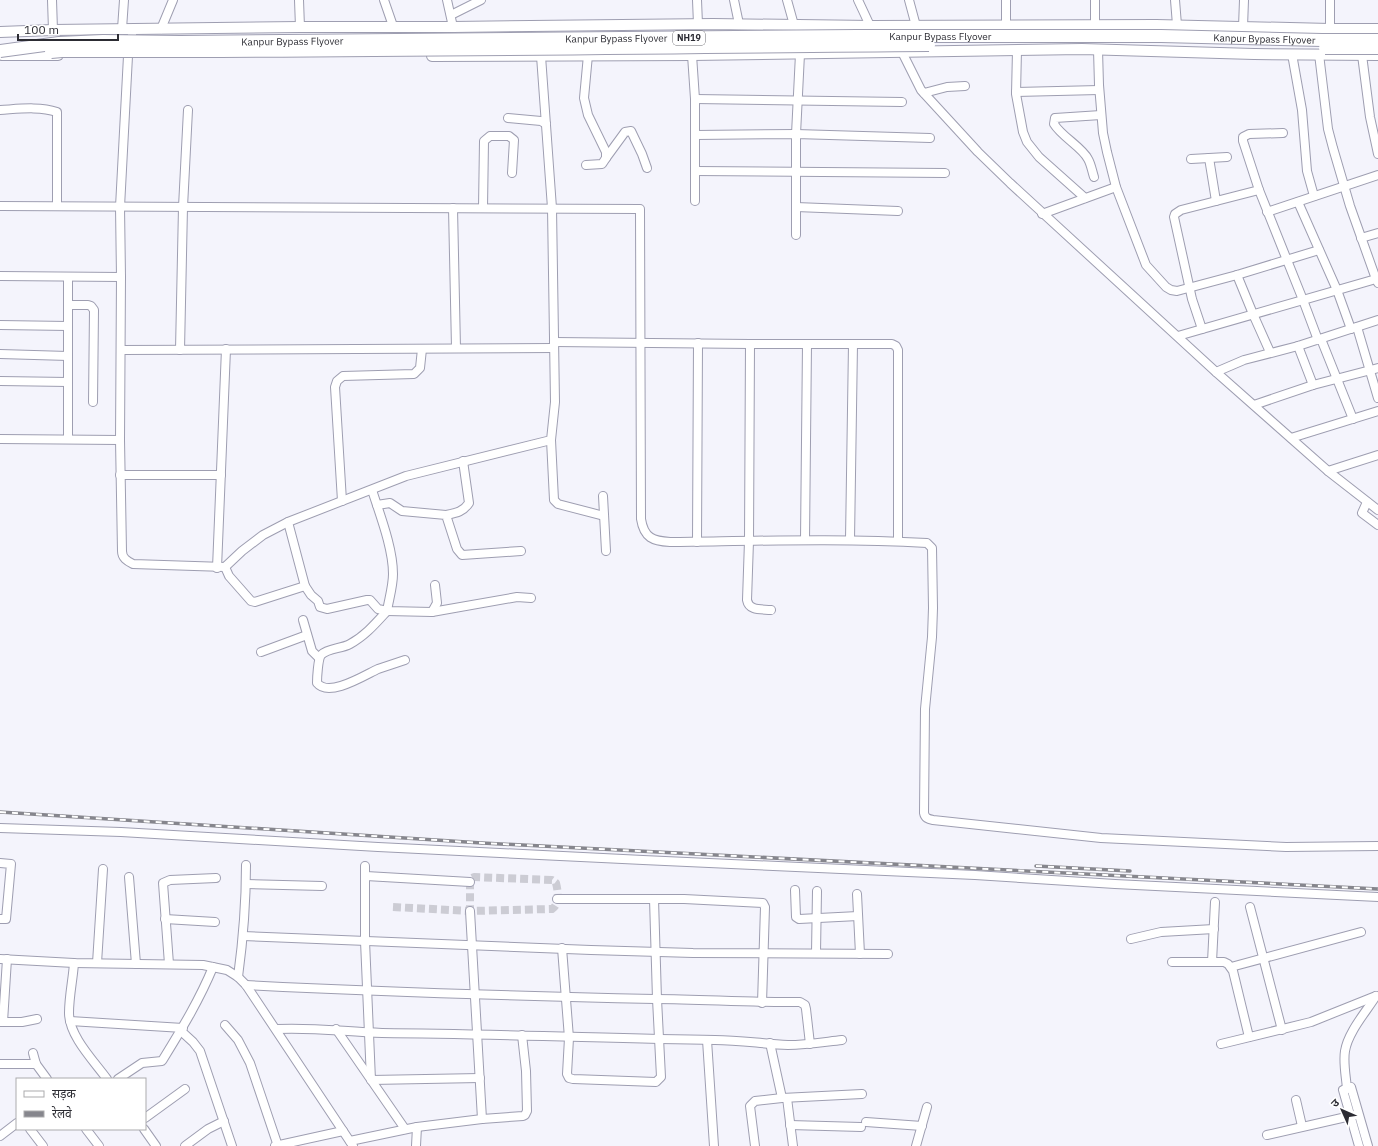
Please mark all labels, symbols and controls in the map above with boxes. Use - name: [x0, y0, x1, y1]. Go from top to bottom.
- scale bar: [18, 16, 118, 42]
- text: 100 m: [24, 22, 59, 37]
- street label: Kanpur Bypass Flyover: [889, 30, 992, 43]
- road number: NH19: [673, 31, 705, 45]
- street label: Kanpur Bypass Flyover: [1213, 31, 1316, 47]
- street label: Kanpur Bypass Flyover: [565, 32, 668, 46]
- street label: Kanpur Bypass Flyover: [241, 35, 344, 48]
- legend: [16, 1078, 146, 1130]
- text: सड़क: [52, 1086, 77, 1101]
- north arrow: [1322, 1090, 1362, 1130]
- text: उ: [1328, 1095, 1343, 1110]
- text: रेलवे: [52, 1106, 72, 1121]

